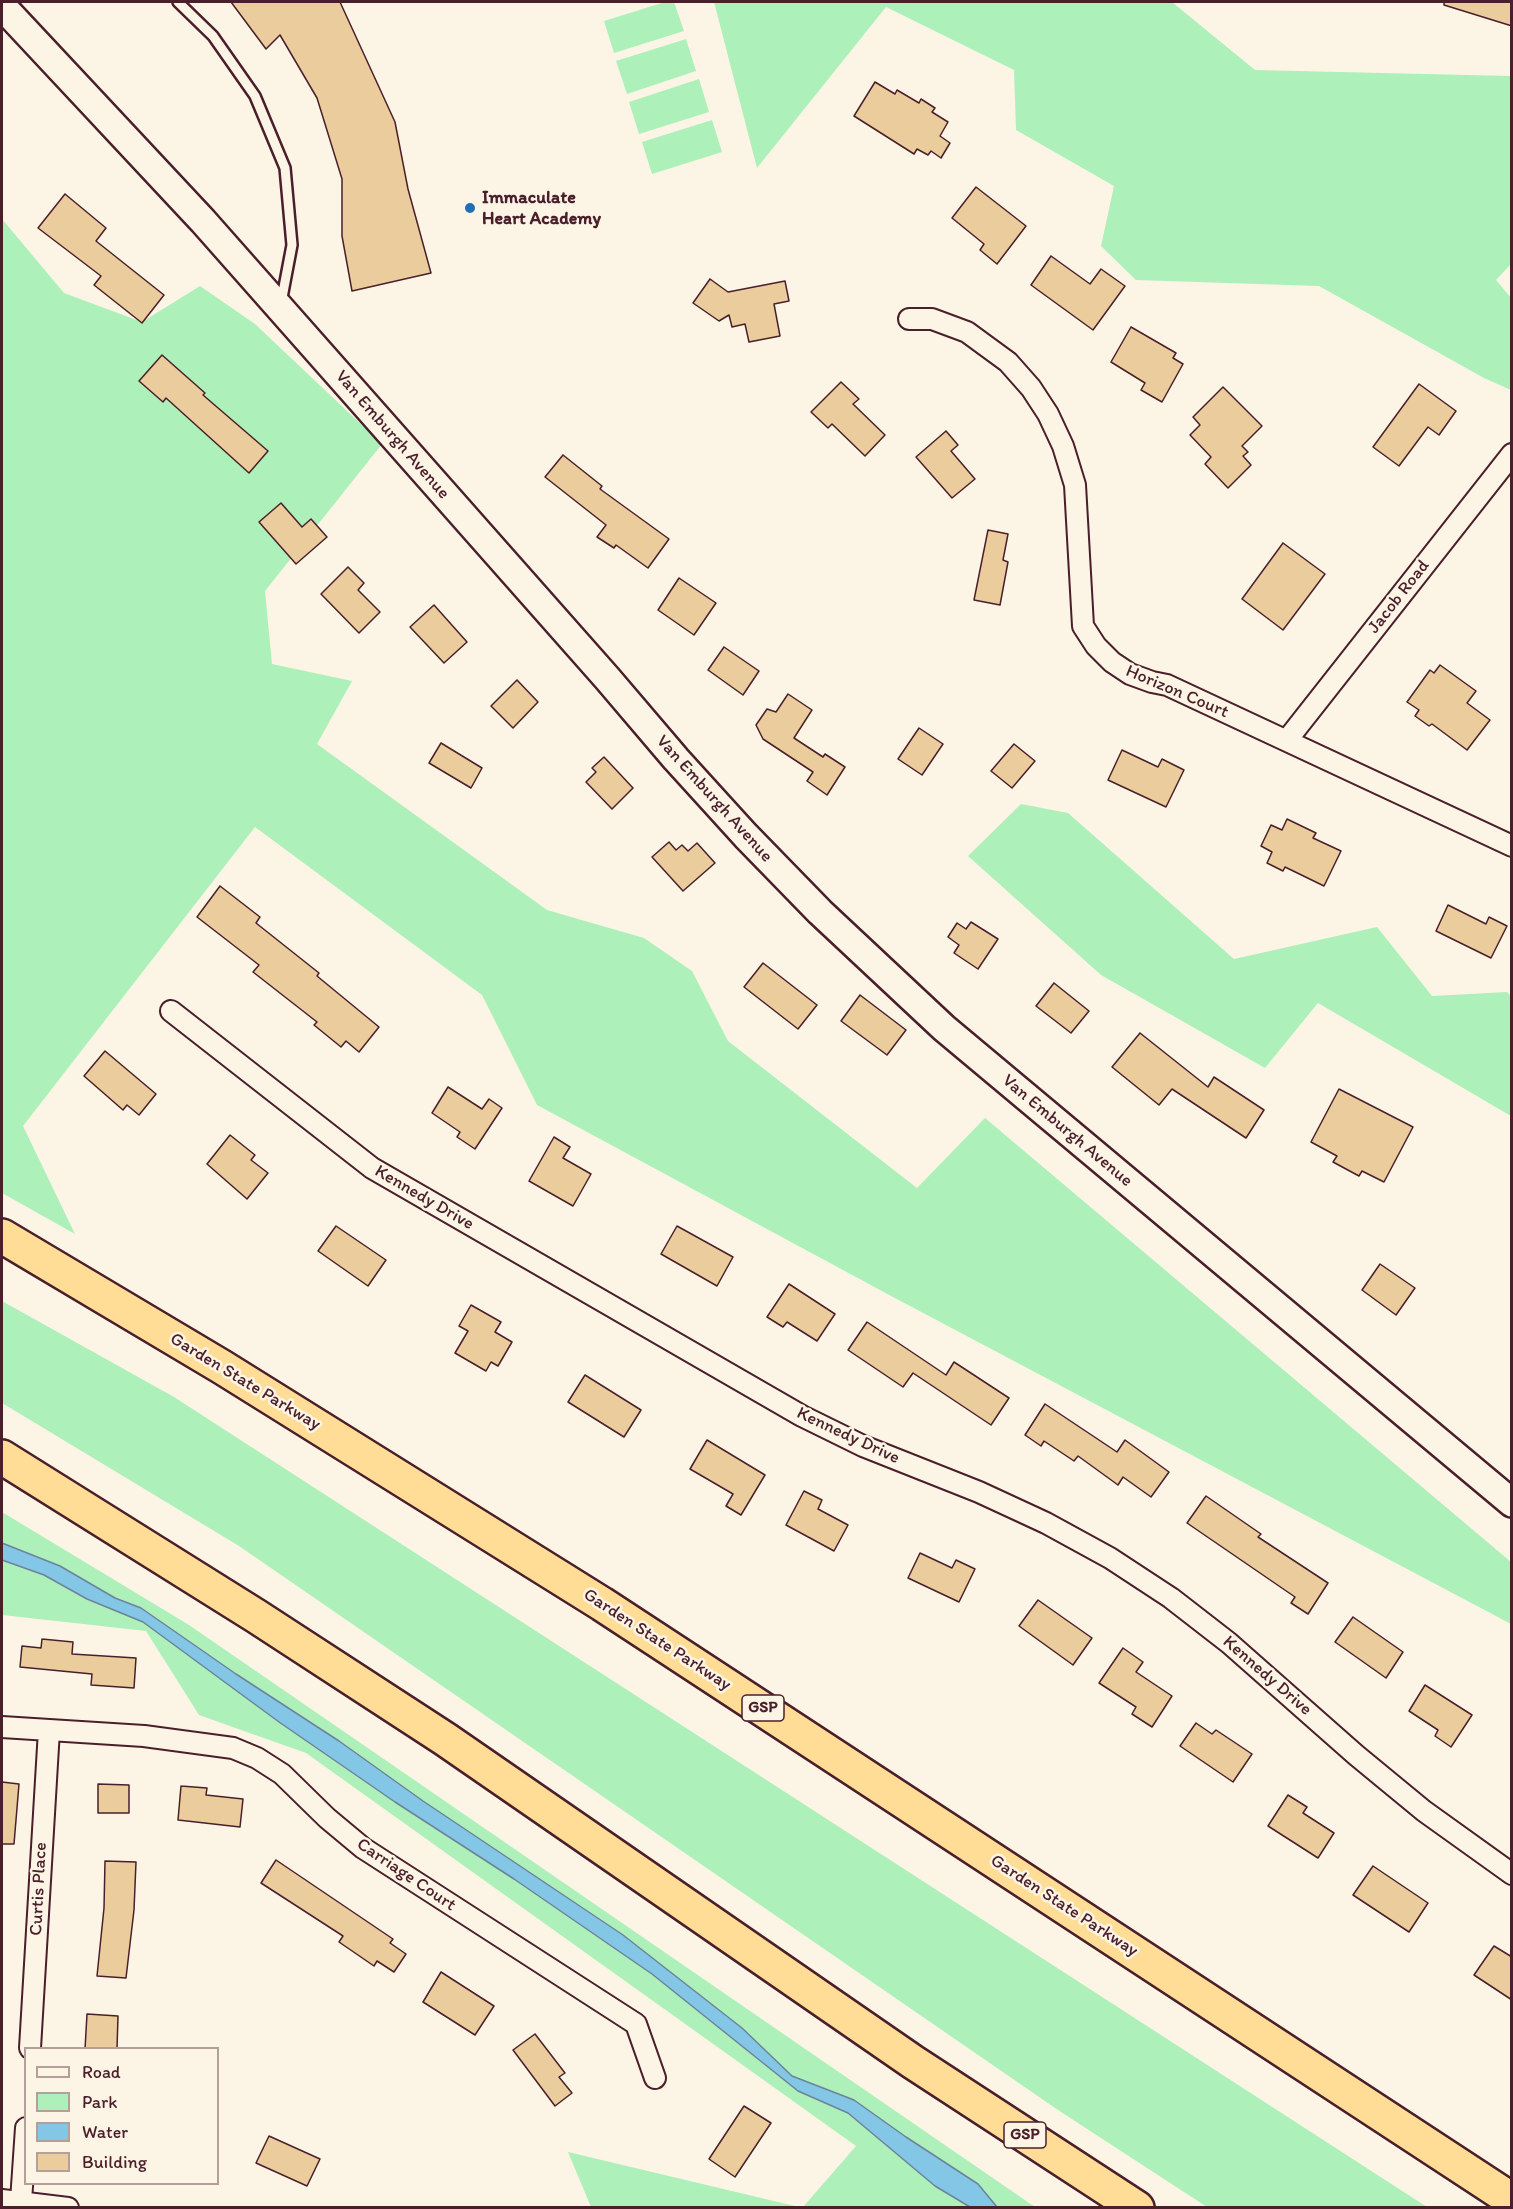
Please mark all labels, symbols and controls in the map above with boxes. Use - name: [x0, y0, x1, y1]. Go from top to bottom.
- place label: Immaculate Heart Academy: [482, 187, 601, 230]
- marker: Immaculate Heart Academy: [463, 201, 477, 215]
- street label: Van Emburgh Avenue: [330, 366, 454, 504]
- street label: Jacob Road: [1364, 556, 1434, 638]
- street label: Horizon Court: [1122, 661, 1232, 723]
- street label: Van Emburgh Avenue: [651, 731, 777, 867]
- street label: Van Emburgh Avenue: [997, 1070, 1137, 1192]
- street label: Kennedy Drive: [370, 1161, 478, 1235]
- street label: Garden State Parkway: [166, 1328, 324, 1436]
- street label: Kennedy Drive: [793, 1403, 903, 1469]
- street label: Garden State Parkway: [579, 1584, 735, 1696]
- street label: Kennedy Drive: [1218, 1631, 1316, 1721]
- road number: GSP: [742, 1695, 784, 1721]
- street label: Carriage Court: [352, 1834, 460, 1916]
- street label: Curtis Place: [26, 1842, 52, 1936]
- street label: Garden State Parkway: [986, 1850, 1142, 1962]
- legend: [24, 2047, 219, 2185]
- text: Road: [82, 2061, 121, 2083]
- text: Park: [82, 2091, 117, 2113]
- text: Water: [82, 2121, 128, 2143]
- road number: GSP: [1004, 2122, 1046, 2148]
- text: Building: [82, 2151, 147, 2173]

